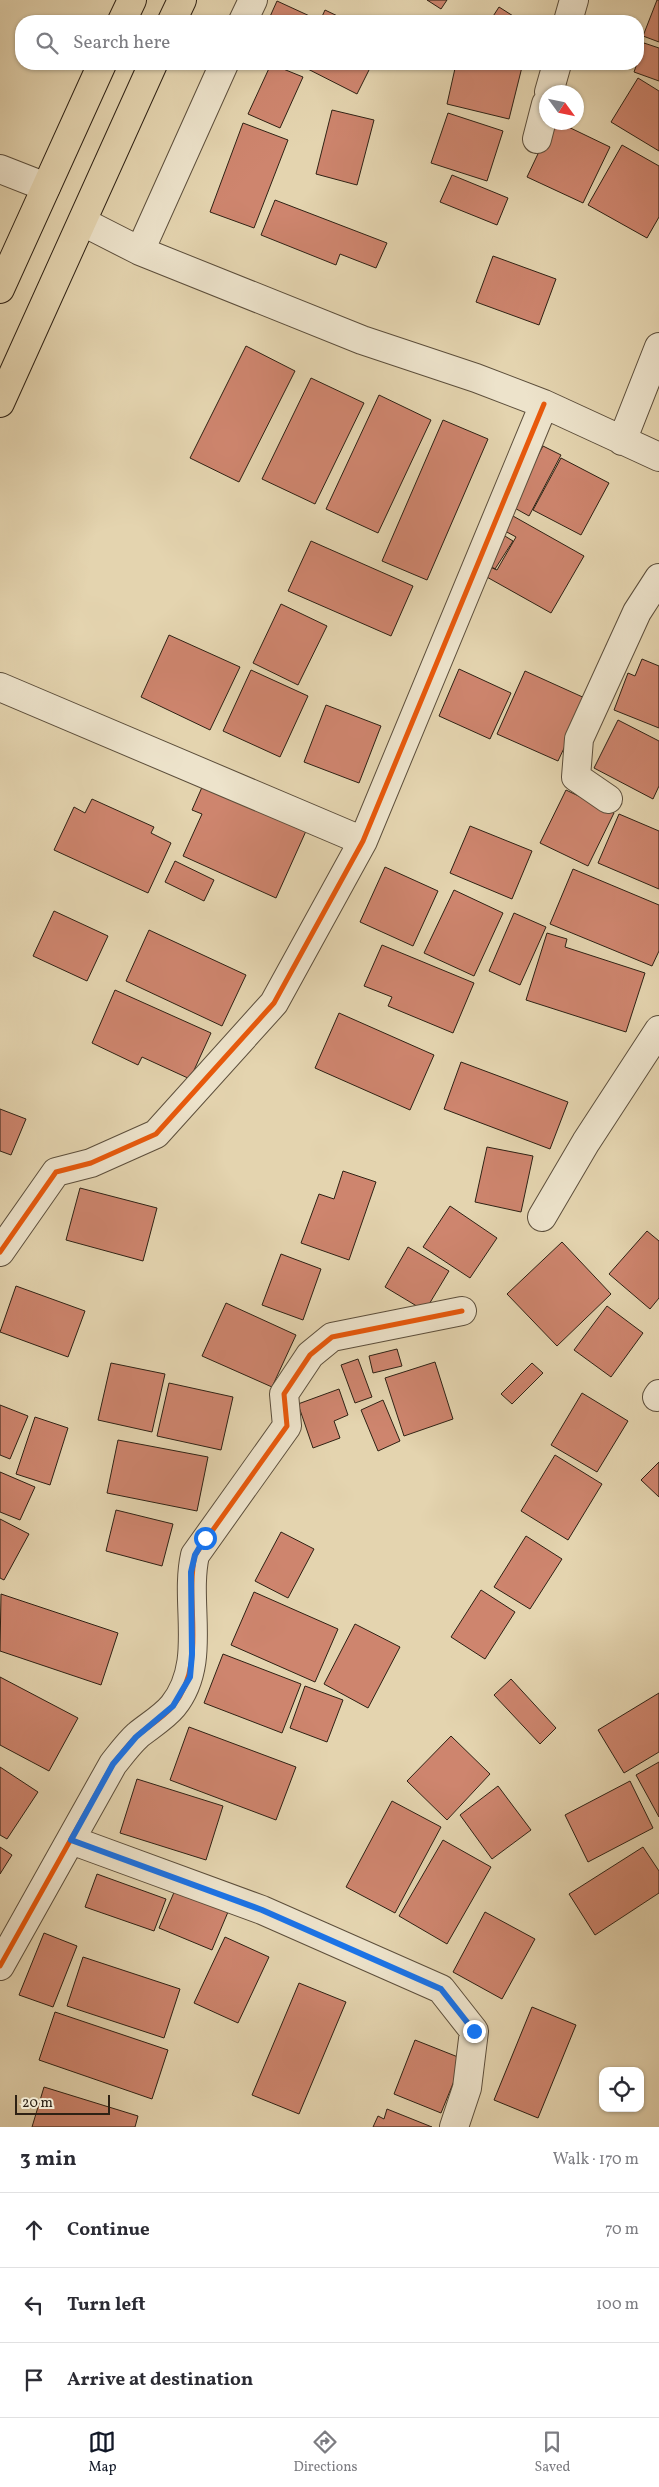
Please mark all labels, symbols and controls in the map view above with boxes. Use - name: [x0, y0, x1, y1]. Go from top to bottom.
- search box: [15, 15, 644, 70]
- icon: search: [33, 29, 61, 57]
- text: Search here: [73, 30, 170, 56]
- north arrow: [539, 85, 584, 130]
- route start: [194, 1527, 217, 1550]
- route end: [463, 2020, 486, 2043]
- map controls: [599, 2067, 644, 2112]
- button: locate: [599, 2067, 644, 2112]
- scale bar: [15, 2092, 110, 2115]
- text: 20 m: [22, 2094, 53, 2113]
- text: 3 min: [20, 2145, 76, 2174]
- text: Walk · 170 m: [553, 2149, 639, 2171]
- icon: ahead: [20, 2216, 48, 2244]
- text: Continue: [67, 2217, 150, 2243]
- text: 70 m: [605, 2219, 639, 2241]
- icon: left: [20, 2291, 48, 2319]
- text: Turn left: [67, 2292, 146, 2318]
- text: 100 m: [596, 2294, 639, 2316]
- icon: arrive: [20, 2366, 48, 2394]
- text: Arrive at destination: [67, 2367, 253, 2393]
- tab: Map: [88, 2428, 116, 2477]
- tab: Directions: [293, 2428, 358, 2477]
- tab: Saved: [534, 2428, 571, 2477]

